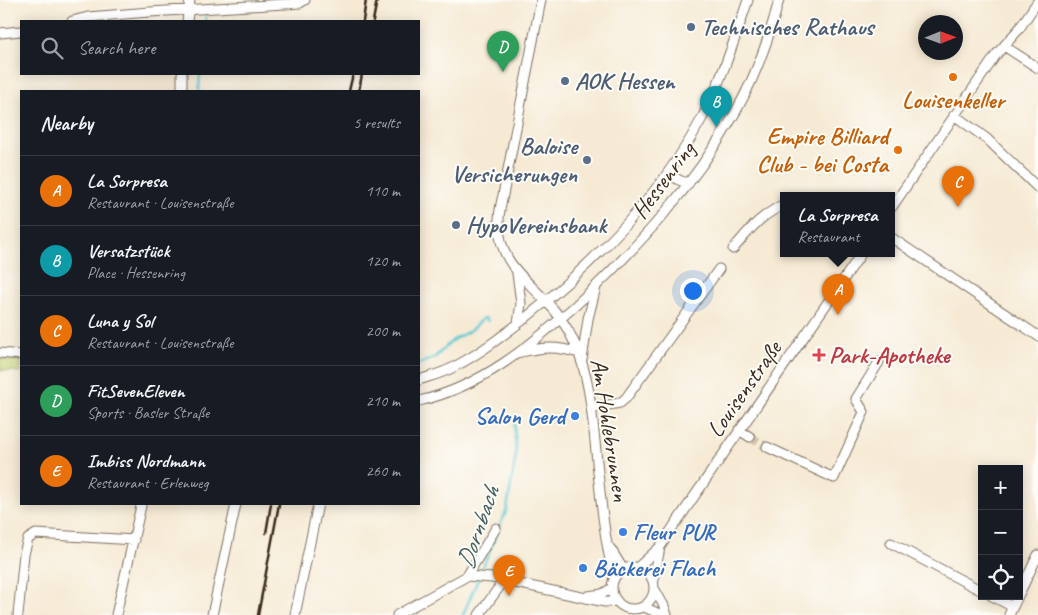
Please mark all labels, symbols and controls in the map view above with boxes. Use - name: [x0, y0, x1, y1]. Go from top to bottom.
- place label: Technisches Rathaus: [701, 12, 876, 42]
- north arrow: [918, 15, 963, 60]
- search box: [20, 20, 420, 75]
- marker: Technisches Rathaus: [685, 21, 697, 33]
- pin: D: [487, 31, 519, 72]
- icon: search: [38, 34, 66, 62]
- text: Search here: [78, 36, 155, 60]
- place label: AOK Hessen: [575, 66, 676, 96]
- marker: Louisenkeller: [947, 71, 959, 83]
- marker: AOK Hessen: [559, 75, 571, 87]
- place label: Louisenkeller: [902, 85, 1006, 115]
- pin: B: [700, 86, 732, 127]
- text: Nearby: [40, 110, 93, 136]
- text: 5 results: [353, 113, 400, 133]
- place label: Empire Billiard Club - bei Costa: [757, 121, 892, 179]
- place label: Baloise Versicherungen: [451, 131, 579, 189]
- street label: Hessenring: [624, 134, 703, 224]
- marker: Empire Billiard Club - bei Costa: [892, 144, 904, 156]
- marker: Baloise Versicherungen: [581, 154, 593, 166]
- pin: C: [942, 166, 974, 207]
- text: La Sorpresa: [87, 169, 167, 193]
- text: A: [52, 181, 60, 201]
- text: 110 m: [366, 181, 400, 201]
- popup: [780, 192, 895, 257]
- text: Restaurant · Louisenstraße: [87, 193, 233, 213]
- text: La Sorpresa: [798, 203, 877, 227]
- place label: HypoVereinsbank: [466, 210, 608, 240]
- marker: HypoVereinsbank: [450, 219, 462, 231]
- text: Restaurant: [798, 227, 860, 247]
- text: Versatzstück: [87, 239, 170, 263]
- text: B: [52, 251, 60, 271]
- text: 120 m: [366, 251, 400, 271]
- text: Place · Hessenring: [87, 263, 185, 283]
- pin: A: [822, 274, 854, 315]
- your location: [680, 278, 706, 304]
- text: Luna y Sol: [87, 309, 153, 333]
- text: C: [52, 321, 60, 341]
- text: 200 m: [366, 321, 400, 341]
- text: Restaurant · Louisenstraße: [87, 333, 233, 353]
- street label: Louisenstraße: [700, 333, 789, 443]
- place label: Park-Apotheke: [829, 340, 951, 370]
- marker: Park-Apotheke: [813, 349, 825, 361]
- street label: Am Hohlebrunnen: [584, 356, 636, 504]
- text: FitSevenEleven: [87, 379, 184, 403]
- text: D: [51, 391, 61, 411]
- text: 210 m: [366, 391, 400, 411]
- place label: Salon Gerd: [474, 401, 569, 431]
- text: Sports · Basler Straße: [87, 403, 209, 423]
- marker: Salon Gerd: [569, 410, 581, 422]
- text: Imbiss Nordmann: [87, 449, 205, 473]
- text: E: [52, 461, 60, 481]
- text: 260 m: [366, 461, 400, 481]
- map controls: [978, 465, 1023, 600]
- button: +: [978, 465, 1023, 510]
- text: Restaurant · Erlenweg: [87, 473, 208, 493]
- water label: Dornbach: [449, 480, 507, 573]
- button: −: [978, 510, 1023, 555]
- place label: Fleur PUR: [633, 517, 717, 547]
- marker: Fleur PUR: [617, 526, 629, 538]
- place label: Bäckerei Flach: [593, 553, 716, 583]
- pin: E: [493, 555, 525, 596]
- button: locate: [978, 555, 1023, 600]
- marker: Bäckerei Flach: [577, 562, 589, 574]

